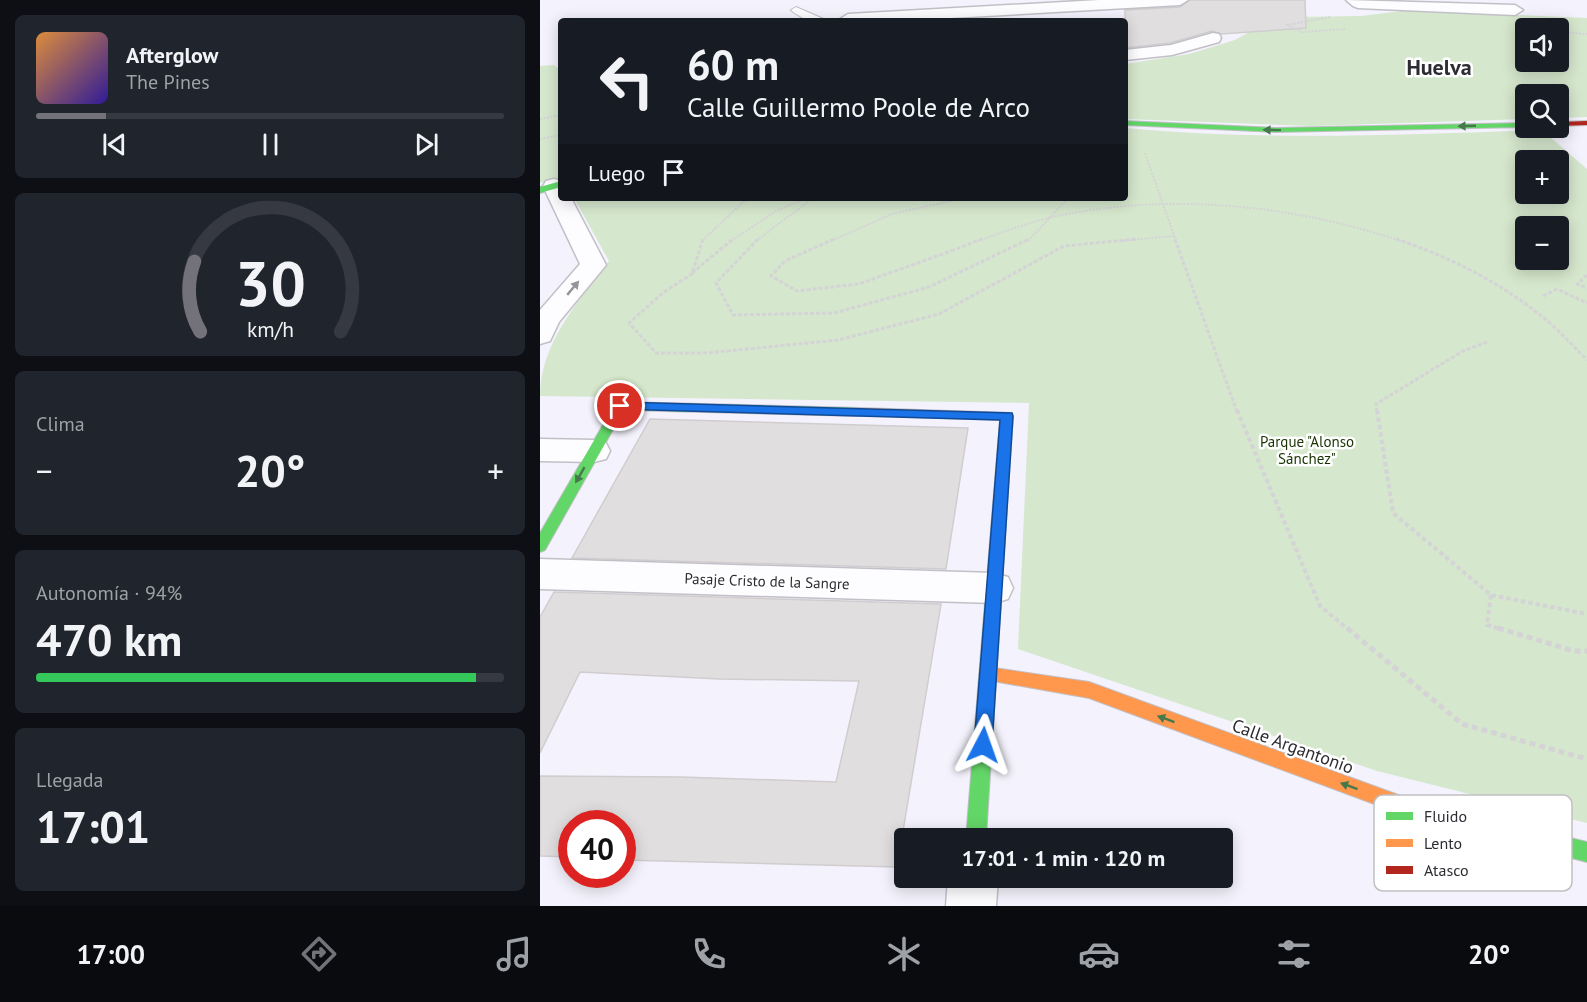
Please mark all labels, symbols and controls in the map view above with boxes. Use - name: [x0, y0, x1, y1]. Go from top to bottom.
- map controls: [1515, 18, 1569, 270]
- button: sound: [1515, 18, 1569, 72]
- text: 60 m: [687, 37, 779, 92]
- text: Afterglow: [126, 41, 218, 69]
- icon: left: [588, 42, 666, 120]
- district label: Huelva: [1406, 53, 1472, 81]
- text: The Pines: [126, 69, 210, 95]
- button: search: [1515, 84, 1569, 138]
- text: Calle Guillermo Poole de Arco: [687, 90, 1030, 124]
- one-way arrow: [1458, 122, 1477, 131]
- one-way arrow: [1263, 126, 1282, 135]
- icon: previous: [98, 128, 131, 161]
- icon: pause: [254, 128, 287, 161]
- icon: next: [410, 128, 443, 161]
- button: +: [1515, 150, 1569, 204]
- icon: arrive: [657, 156, 690, 189]
- text: Luego: [588, 159, 645, 187]
- button: −: [1515, 216, 1569, 270]
- text: 30: [235, 242, 305, 323]
- one-way arrow: [567, 280, 580, 296]
- text: km/h: [246, 315, 293, 343]
- pin: [594, 380, 645, 431]
- icon: arrive: [603, 389, 636, 422]
- text: Clima: [36, 411, 85, 437]
- park label: Parque "Alonso Sánchez": [1260, 432, 1354, 468]
- text: 20°: [235, 441, 305, 499]
- text: −: [36, 449, 53, 492]
- text: +: [487, 449, 504, 492]
- one-way arrow: [575, 467, 586, 483]
- street label: Pasaje Cristo de la Sangre: [684, 569, 850, 593]
- text: Autonomía · 94%: [36, 580, 182, 606]
- text: 470 km: [36, 610, 182, 668]
- position arrow: [951, 713, 1015, 777]
- one-way arrow: [1157, 713, 1175, 723]
- street label: Calle Argantonio: [1229, 713, 1357, 779]
- text: Llegada: [36, 767, 103, 793]
- one-way arrow: [1340, 780, 1358, 790]
- legend: [1374, 795, 1572, 891]
- text: 17:01: [36, 797, 150, 855]
- text: Fluido: [1424, 806, 1467, 826]
- speed limit sign: 40: [558, 810, 636, 888]
- text: Lento: [1424, 833, 1462, 853]
- text: 17:01 · 1 min · 120 m: [962, 844, 1165, 872]
- text: Atasco: [1424, 860, 1469, 880]
- icon: directions: [298, 933, 340, 975]
- icon: music: [493, 933, 535, 975]
- icon: phone: [688, 933, 730, 975]
- icon: climate: [883, 933, 925, 975]
- icon: car: [1078, 933, 1120, 975]
- icon: filters: [1273, 933, 1315, 975]
- text: 17:00: [77, 937, 145, 971]
- text: 20°: [1468, 937, 1510, 971]

